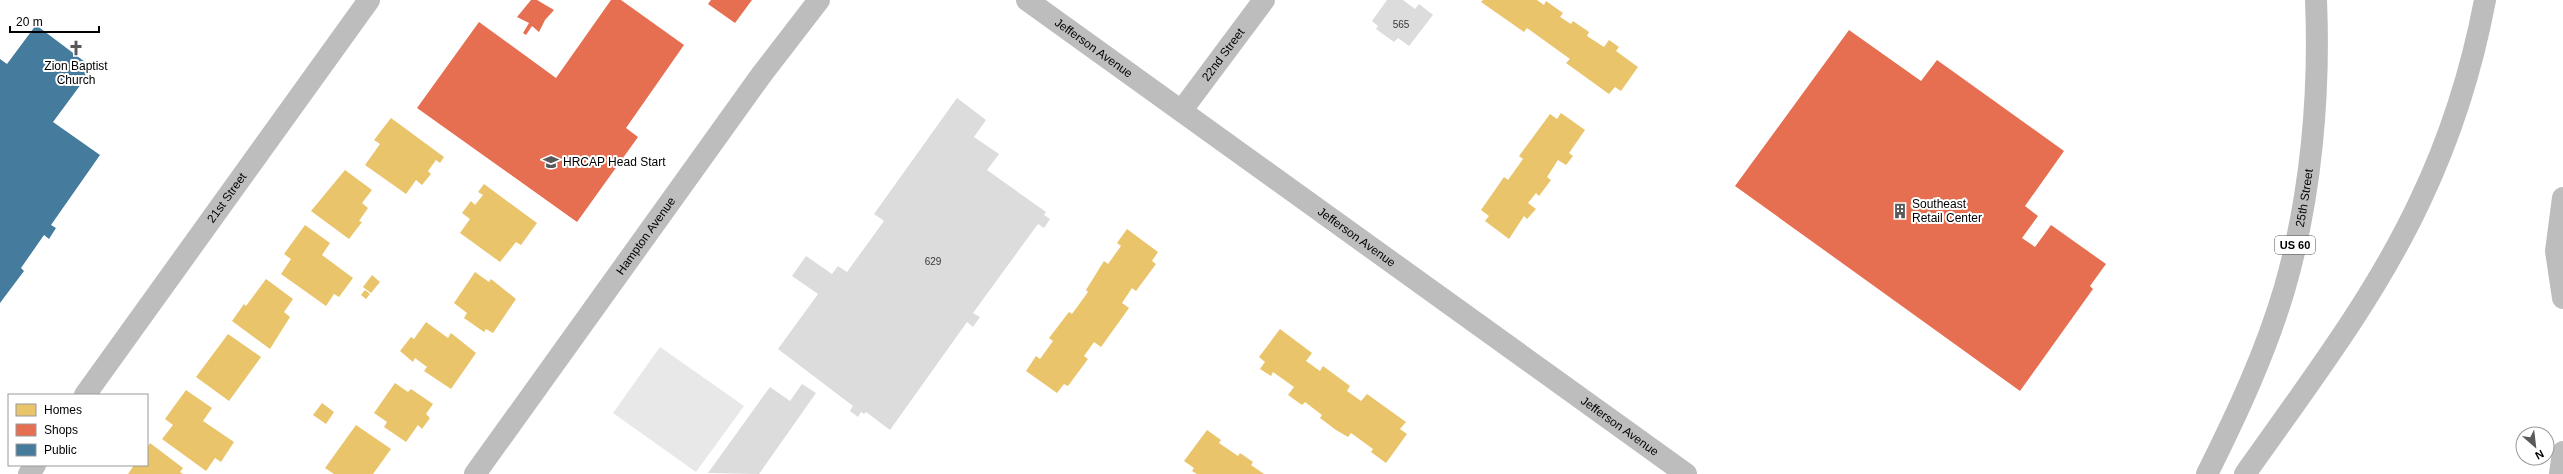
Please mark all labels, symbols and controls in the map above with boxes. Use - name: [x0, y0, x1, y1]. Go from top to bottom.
- scale bar: [10, 8, 99, 34]
- text: 20 m: [16, 15, 43, 29]
- street label: Jefferson Avenue: [1052, 15, 1135, 81]
- house number: 565: [1393, 19, 1410, 30]
- street label: 22nd Street: [1199, 25, 1248, 84]
- church icon: Zion Baptist Church: [67, 39, 85, 57]
- place label: Zion Baptist Church: [44, 59, 108, 87]
- school or university icon: HRCAP Head Start: [542, 153, 560, 171]
- place label: HRCAP Head Start: [563, 155, 666, 169]
- street label: 25th Street: [2293, 167, 2316, 228]
- street label: 21st Street: [204, 169, 250, 225]
- street label: Hampton Avenue: [613, 194, 678, 277]
- place label: Southeast Retail Center: [1912, 197, 1982, 225]
- building icon: Southeast Retail Center: [1891, 202, 1909, 220]
- street label: Jefferson Avenue: [1315, 204, 1398, 270]
- road number: US 60: [2275, 236, 2315, 254]
- house number: 629: [925, 256, 942, 267]
- legend: [8, 394, 148, 466]
- street label: Jefferson Avenue: [1578, 394, 1661, 459]
- text: Homes: [44, 403, 82, 417]
- text: Shops: [44, 423, 78, 437]
- north arrow: [2515, 426, 2555, 466]
- text: Public: [44, 443, 77, 457]
- text: N: [2533, 448, 2546, 462]

